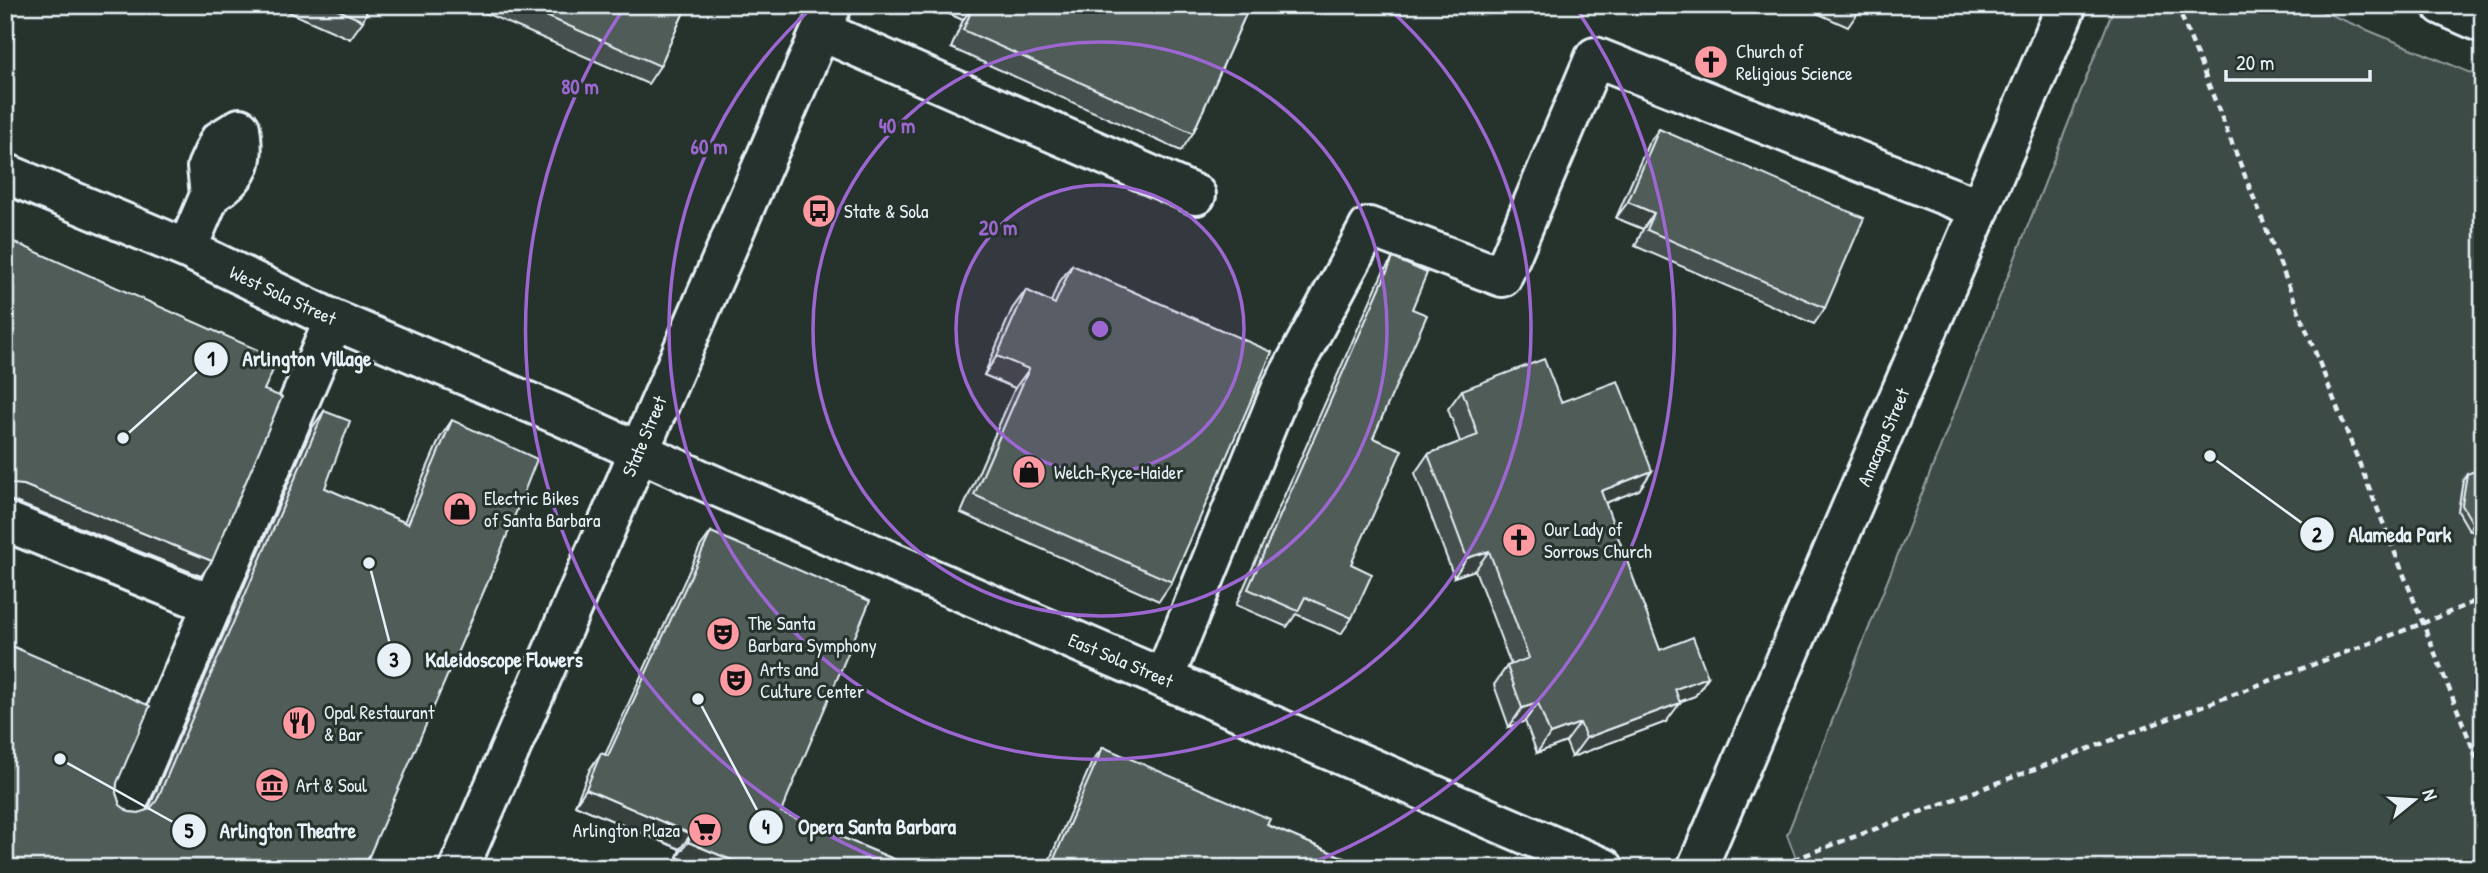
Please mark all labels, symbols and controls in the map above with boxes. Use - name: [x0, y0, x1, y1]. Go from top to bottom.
- place label: Church of Religious Science: [1736, 38, 1853, 86]
- scale bar: [2226, 38, 2369, 82]
- church icon: Church of Religious Science: [1692, 43, 1730, 81]
- text: 20 m: [2236, 48, 2274, 77]
- text: 80 m: [561, 72, 599, 101]
- text: 40 m: [879, 111, 915, 140]
- text: 60 m: [691, 132, 727, 161]
- bus stop icon: State & Sola: [800, 192, 838, 230]
- place label: State & Sola: [844, 198, 929, 224]
- text: 20 m: [979, 213, 1017, 242]
- street label: West Sola Street: [225, 259, 341, 331]
- centre of rings: [1088, 317, 1112, 341]
- callout: Arlington Village: [194, 338, 385, 380]
- text: 1: [207, 344, 215, 373]
- text: Arlington Village: [243, 344, 372, 374]
- street label: Anacapa Street: [1851, 383, 1916, 490]
- street label: State Street: [615, 391, 673, 480]
- shop icon: Welch-Ryce-Haider: [1010, 453, 1048, 491]
- place label: Welch-Ryce-Haider: [1054, 459, 1184, 485]
- place label: Electric Bikes of Santa Barbara: [484, 485, 601, 533]
- shop icon: Electric Bikes of Santa Barbara: [441, 490, 479, 528]
- callout: Alameda Park: [2299, 513, 2466, 555]
- place label: Our Lady of Sorrows Church: [1544, 516, 1652, 564]
- text: 2: [2312, 520, 2322, 549]
- text: Alameda Park: [2348, 520, 2452, 549]
- church icon: Our Lady of Sorrows Church: [1500, 521, 1538, 559]
- place label: The Santa Barbara Symphony: [748, 610, 877, 658]
- theatre icon: The Santa Barbara Symphony: [704, 615, 742, 653]
- street label: East Sola Street: [1065, 626, 1178, 694]
- callout: Kaleidoscope Flowers: [376, 639, 597, 681]
- text: 3: [389, 645, 399, 674]
- text: Kaleidoscope Flowers: [425, 645, 583, 675]
- place label: Arts and Culture Center: [760, 656, 865, 704]
- theatre icon: Arts and Culture Center: [717, 661, 755, 699]
- place label: Opal Restaurant & Bar: [324, 699, 435, 747]
- restaurant icon: Opal Restaurant & Bar: [280, 704, 318, 742]
- north arrow: [2380, 764, 2450, 834]
- museum icon: Art & Soul: [253, 766, 291, 804]
- place label: Art & Soul: [296, 772, 368, 798]
- text: N: [2416, 786, 2444, 804]
- callout: Opera Santa Barbara: [749, 806, 970, 848]
- callout: Arlington Theatre: [171, 810, 370, 852]
- supermarket icon: Arlington Plaza: [686, 811, 724, 849]
- text: 4: [762, 812, 770, 841]
- text: Opera Santa Barbara: [798, 812, 957, 842]
- text: 5: [185, 816, 194, 845]
- text: Arlington Theatre: [220, 816, 357, 846]
- place label: Arlington Plaza: [573, 817, 681, 843]

